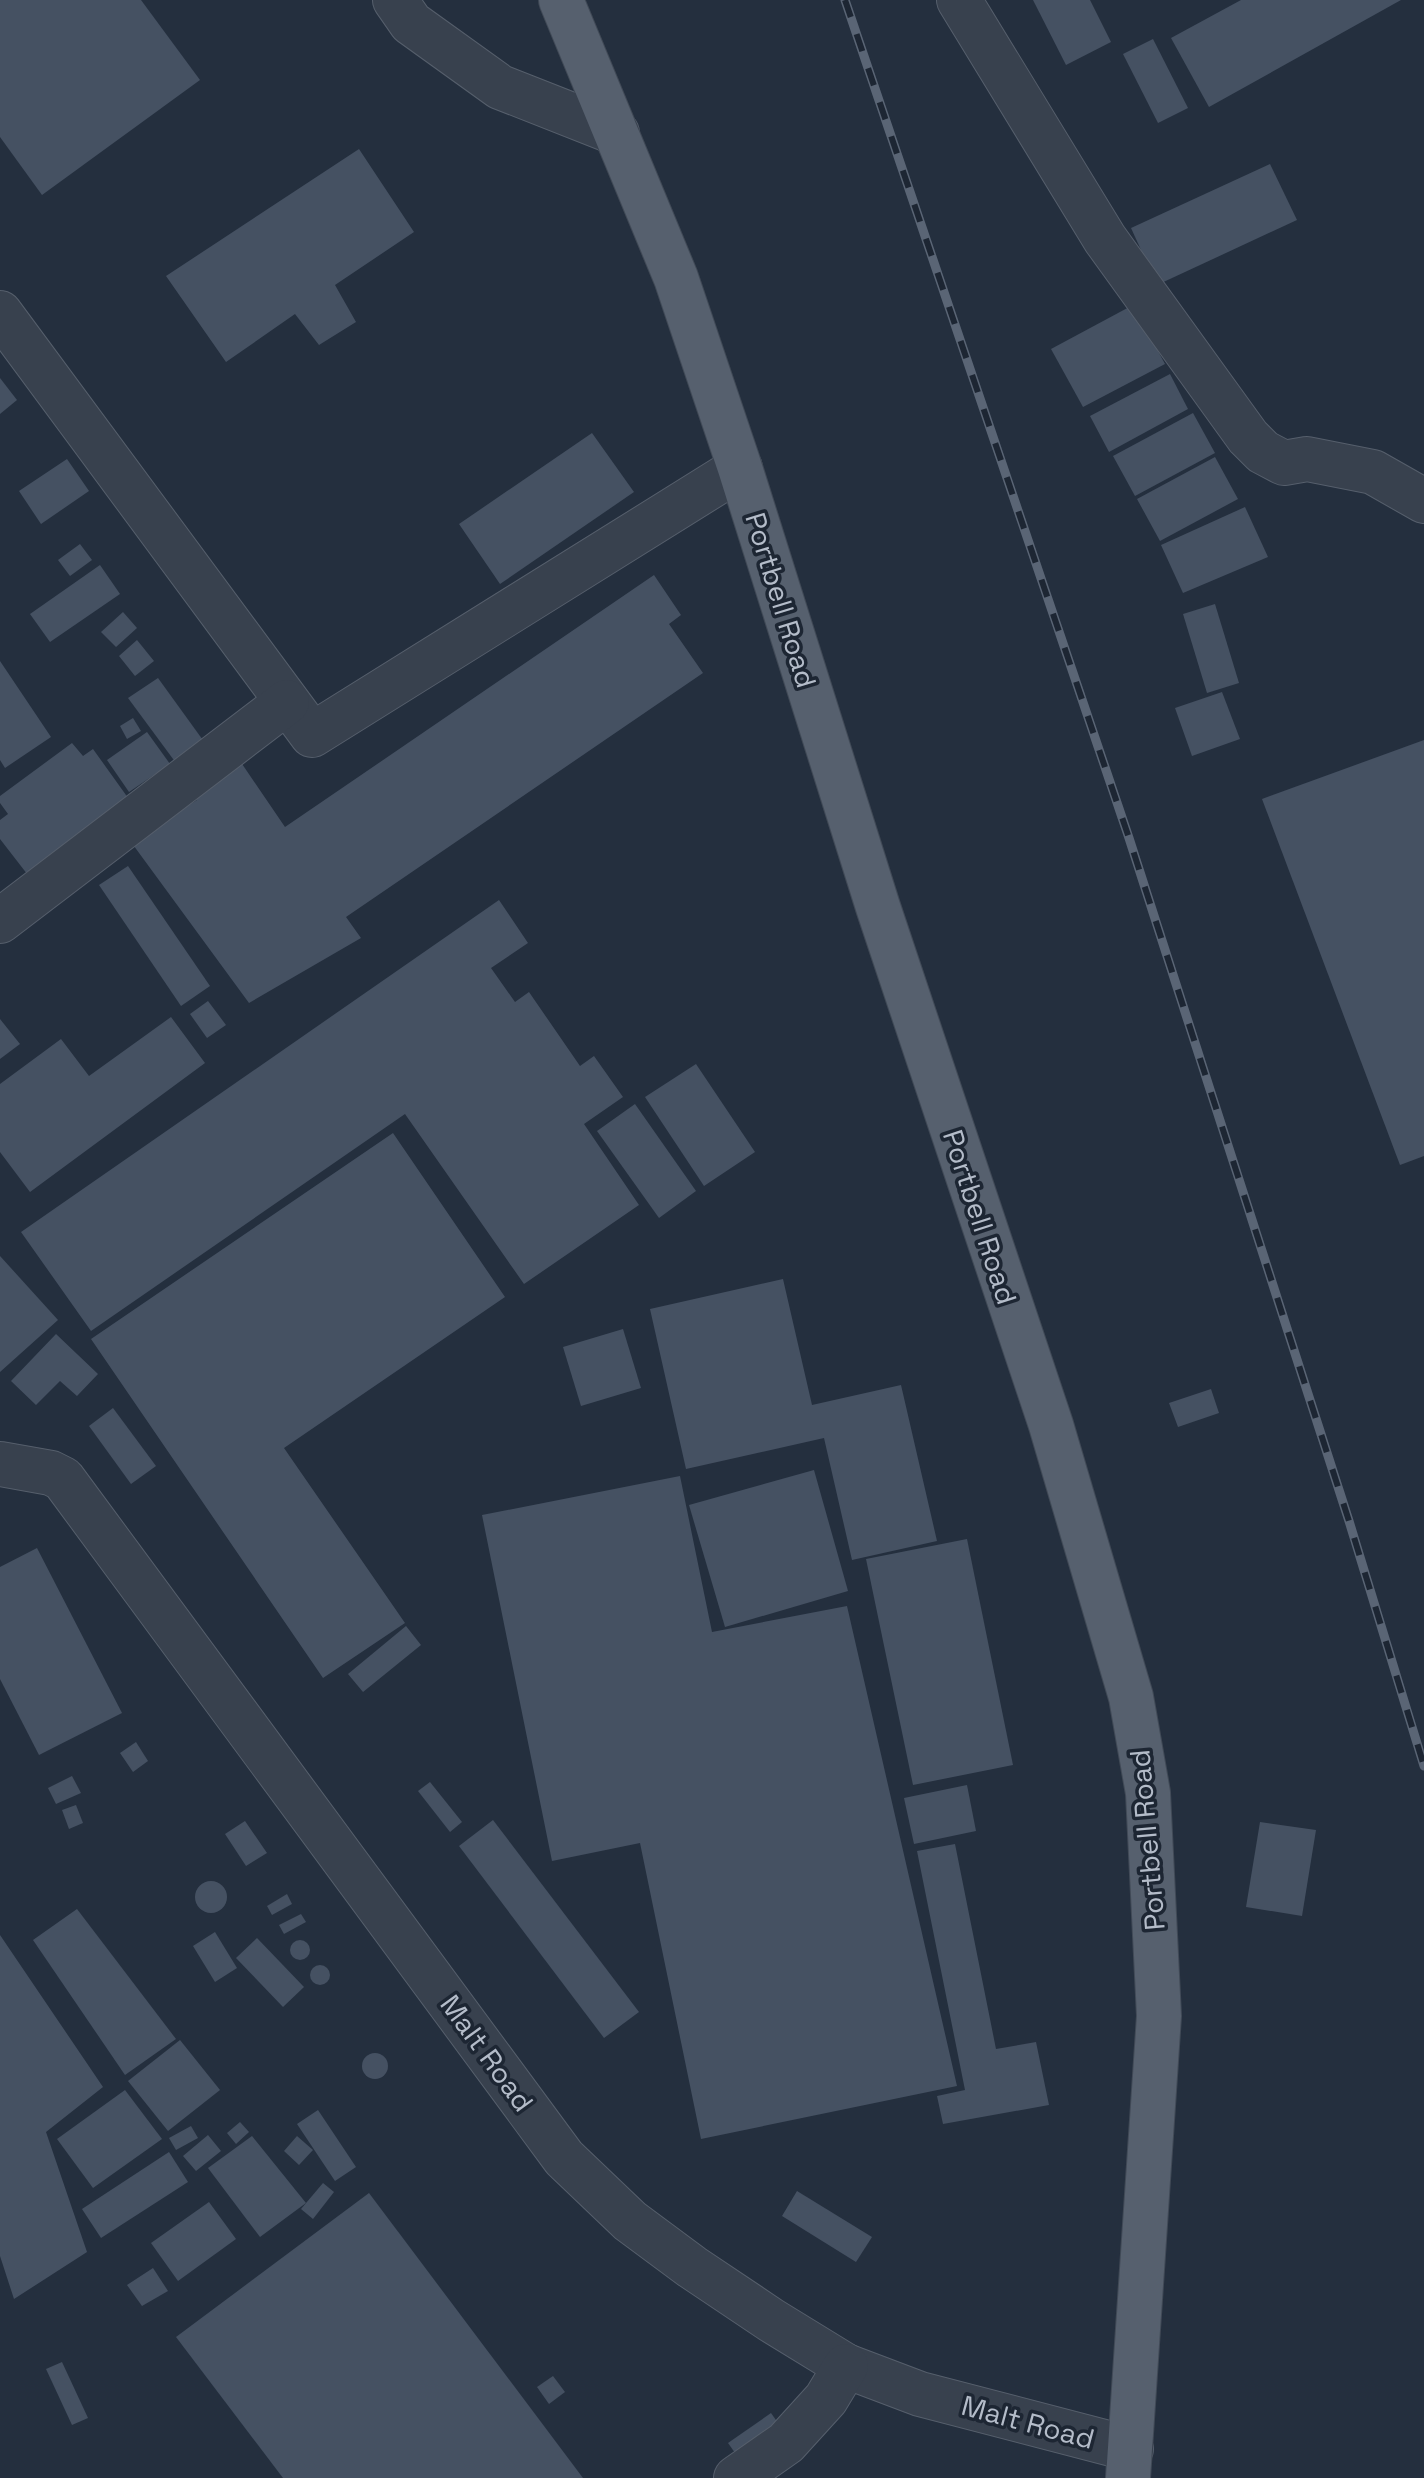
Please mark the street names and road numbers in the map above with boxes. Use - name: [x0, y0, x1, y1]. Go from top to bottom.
- street label: Portbell Road: [737, 508, 825, 692]
- street label: Portbell Road: [935, 1125, 1025, 1309]
- street label: Portbell Road: [1121, 1748, 1173, 1932]
- street label: Malt Road: [432, 1987, 542, 2119]
- street label: Malt Road: [958, 2387, 1098, 2457]

